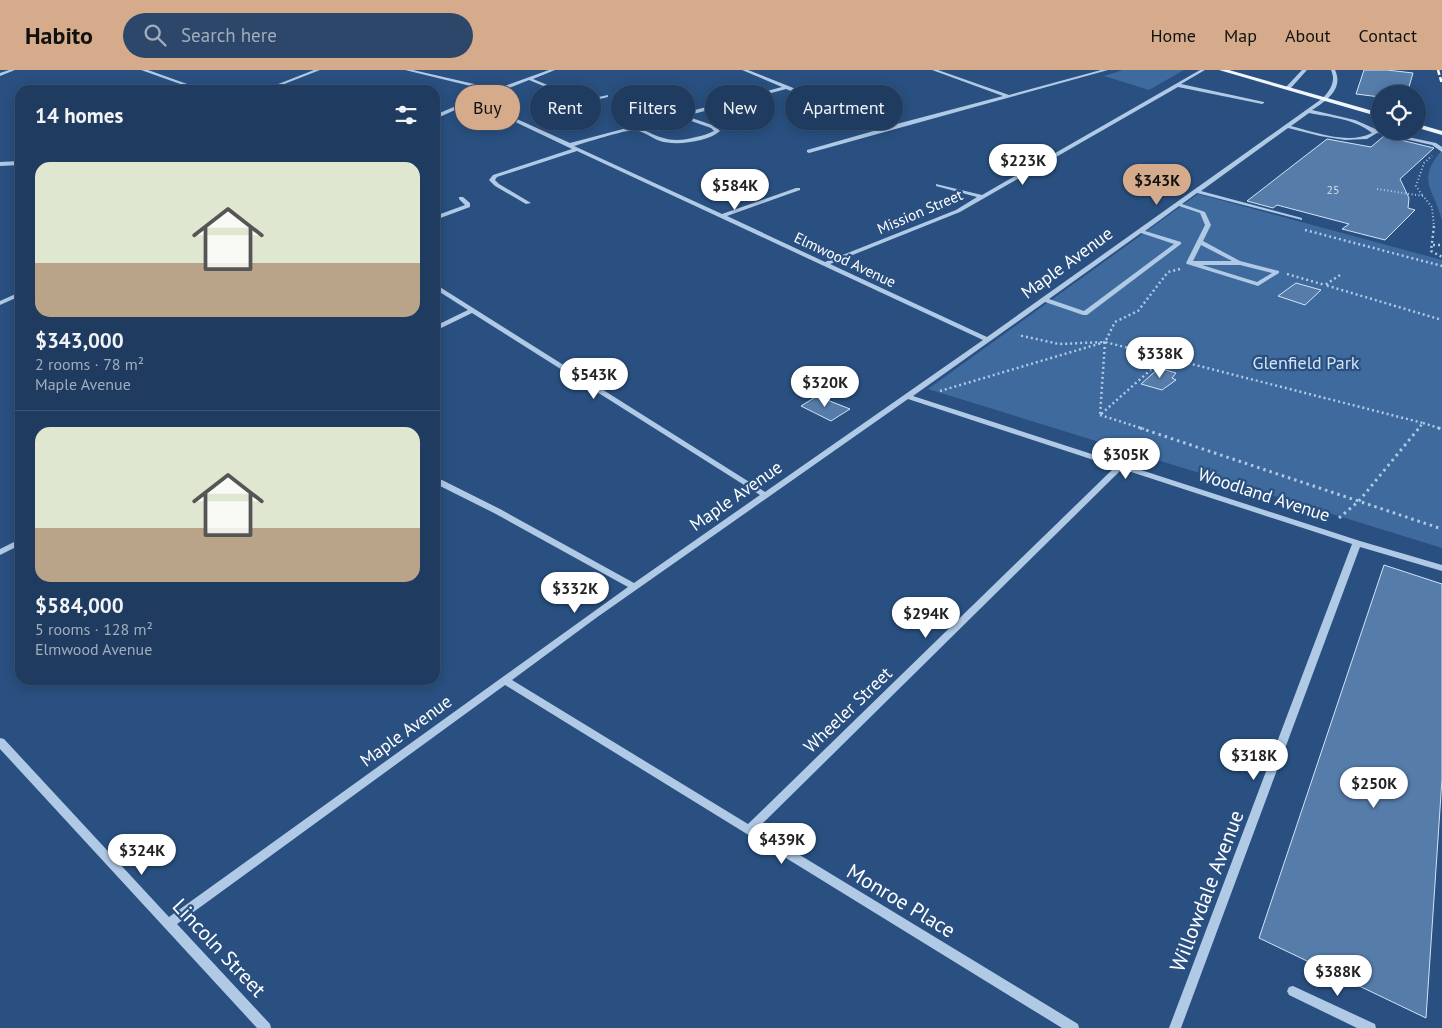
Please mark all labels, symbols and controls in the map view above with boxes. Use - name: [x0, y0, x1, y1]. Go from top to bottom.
- search box: [123, 13, 473, 58]
- text: Habito: [25, 20, 93, 51]
- icon: search: [141, 21, 169, 49]
- text: Search here: [181, 23, 277, 47]
- text: Home: [1150, 24, 1196, 47]
- text: Map: [1224, 24, 1257, 47]
- text: About: [1285, 24, 1331, 47]
- text: Contact: [1359, 24, 1417, 47]
- chip: Buy: [455, 85, 520, 130]
- chip: Rent: [530, 85, 601, 130]
- chip: Filters: [611, 85, 695, 130]
- chip: New: [705, 85, 775, 130]
- chip: Apartment: [785, 85, 903, 130]
- map controls: [1371, 85, 1426, 140]
- button: locate: [1371, 85, 1426, 140]
- icon: filters: [392, 101, 420, 129]
- text: 14 homes: [35, 102, 123, 129]
- pin: $223K: [988, 144, 1058, 186]
- text: $223K: [1000, 150, 1046, 170]
- pin: $343K: [1122, 164, 1192, 206]
- pin: $584K: [700, 168, 770, 211]
- text: $343K: [1134, 170, 1180, 190]
- text: $584K: [712, 175, 758, 195]
- house number: 25: [1326, 182, 1340, 197]
- street label: Mission Street: [874, 185, 965, 238]
- icon: home: [183, 194, 273, 284]
- street label: Maple Avenue: [1016, 222, 1117, 304]
- street label: Elmwood Avenue: [791, 228, 899, 291]
- text: $343,000: [35, 327, 124, 354]
- pin: $338K: [1125, 336, 1195, 379]
- text: $338K: [1137, 343, 1183, 363]
- park label: Glenfield Park: [1253, 351, 1360, 374]
- text: 2 rooms · 78 m²: [35, 354, 144, 374]
- pin: $543K: [559, 358, 629, 400]
- text: $543K: [571, 364, 617, 384]
- pin: $320K: [790, 366, 860, 408]
- text: $320K: [802, 372, 848, 392]
- text: Maple Avenue: [35, 374, 131, 394]
- pin: $305K: [1091, 438, 1161, 480]
- text: $305K: [1103, 444, 1149, 464]
- street label: Maple Avenue: [685, 455, 786, 536]
- icon: home: [183, 460, 273, 550]
- street label: Woodland Avenue: [1195, 462, 1333, 527]
- pin: $332K: [540, 572, 610, 614]
- text: $332K: [552, 578, 598, 598]
- text: $584,000: [35, 592, 124, 619]
- pin: $294K: [891, 596, 961, 639]
- text: $294K: [903, 603, 949, 623]
- text: 5 rooms · 128 m²: [35, 619, 153, 639]
- text: Elmwood Avenue: [35, 639, 152, 659]
- street label: Wheeler Street: [799, 662, 897, 758]
- street label: Maple Avenue: [355, 690, 456, 772]
- pin: $318K: [1219, 738, 1289, 781]
- text: $318K: [1231, 745, 1277, 765]
- pin: $250K: [1339, 766, 1409, 809]
- text: $250K: [1351, 773, 1397, 793]
- street label: Willowdale Avenue: [1163, 806, 1250, 975]
- pin: $439K: [747, 822, 817, 865]
- text: $439K: [759, 829, 805, 849]
- pin: $324K: [107, 834, 177, 876]
- text: $324K: [119, 840, 165, 860]
- street label: Monroe Place: [842, 858, 960, 944]
- street label: Lincoln Street: [167, 893, 272, 1003]
- pin: $388K: [1303, 954, 1373, 997]
- text: $388K: [1315, 961, 1361, 981]

